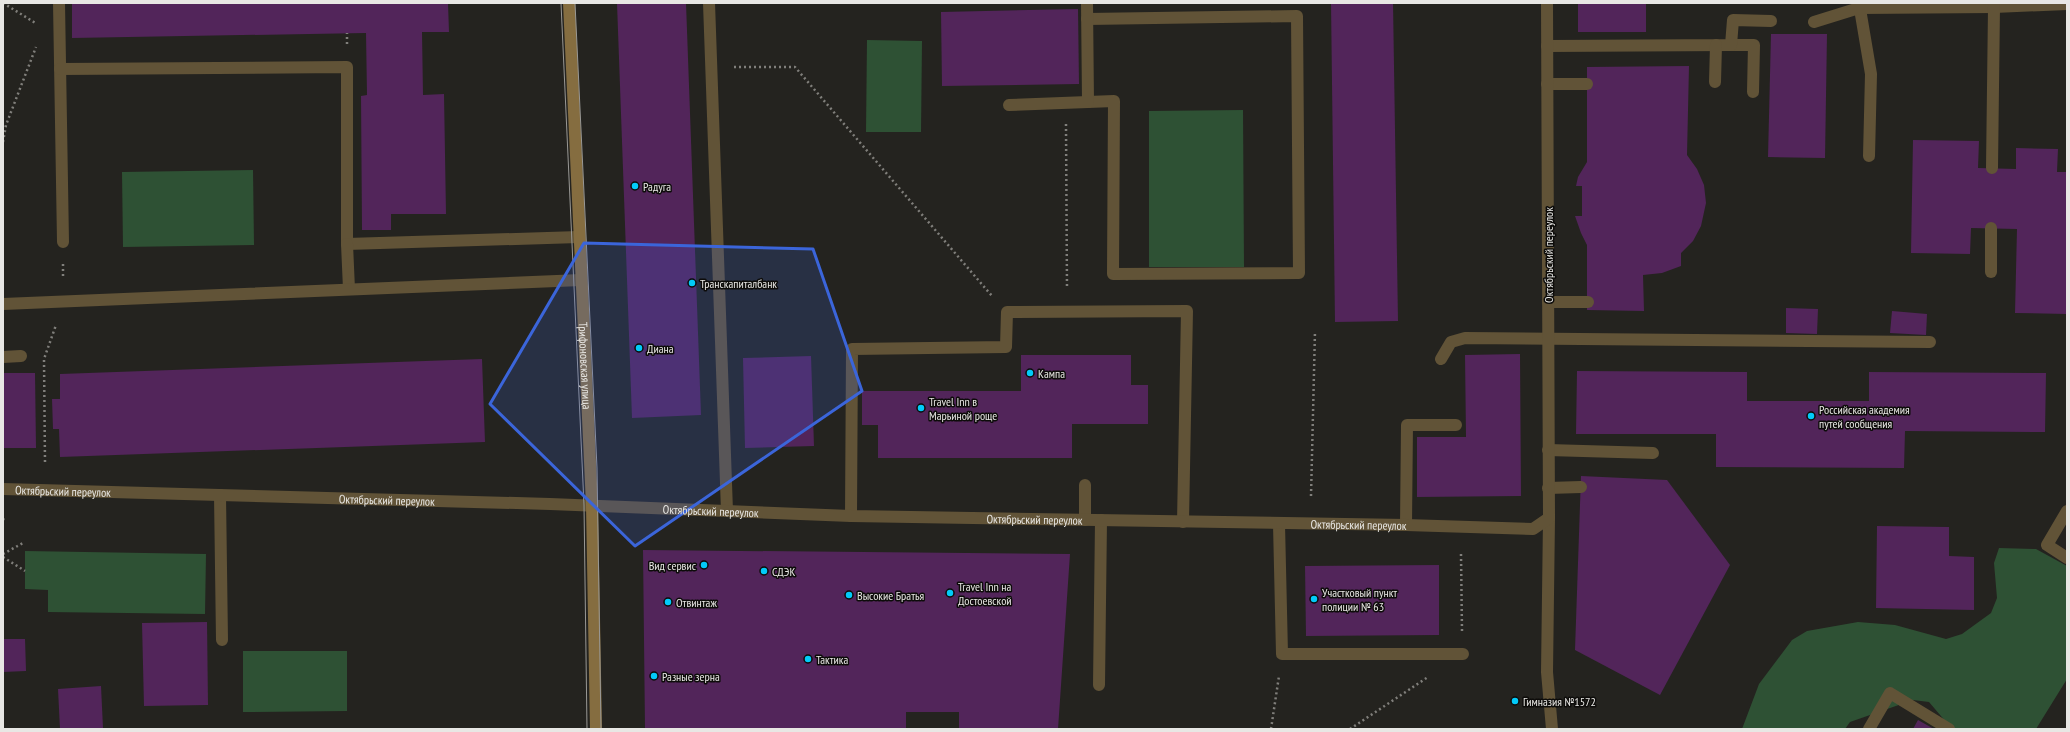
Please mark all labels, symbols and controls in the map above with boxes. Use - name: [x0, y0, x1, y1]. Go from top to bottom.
- place label: Радуга: [643, 179, 671, 194]
- marker: Радуга: [630, 181, 640, 191]
- street label: Октябрьский переулок: [1541, 207, 1556, 303]
- place label: Транскапиталбанк: [700, 276, 777, 291]
- marker: Транскапиталбанк: [687, 278, 697, 288]
- street label: Трифоновская улица: [576, 322, 595, 410]
- place label: Диана: [647, 341, 674, 356]
- marker: Диана: [634, 343, 644, 353]
- place label: Кампа: [1038, 366, 1065, 381]
- marker: Кампа: [1025, 368, 1035, 378]
- place label: Travel Inn в Марьиной роще: [929, 394, 997, 423]
- place label: Российская академия путей сообщения: [1819, 402, 1910, 431]
- marker: Travel Inn в Марьиной роще: [916, 403, 926, 413]
- marker: Российская академия путей сообщения: [1806, 411, 1816, 421]
- street label: Октябрьский переулок: [15, 482, 111, 499]
- street label: Октябрьский переулок: [339, 491, 435, 508]
- street label: Октябрьский переулок: [662, 501, 759, 520]
- street label: Октябрьский переулок: [986, 511, 1083, 527]
- street label: Октябрьский переулок: [1310, 516, 1407, 533]
- place label: Вид сервис: [649, 558, 697, 573]
- marker: Вид сервис: [699, 560, 709, 570]
- place label: СДЭК: [772, 564, 795, 579]
- marker: СДЭК: [759, 566, 769, 576]
- place label: Travel Inn на Достоевской: [958, 579, 1012, 608]
- place label: Участковый пункт полиции № 63: [1322, 585, 1397, 614]
- place label: Высокие Братья: [857, 588, 924, 603]
- marker: Travel Inn на Достоевской: [945, 588, 955, 598]
- marker: Высокие Братья: [844, 590, 854, 600]
- marker: Участковый пункт полиции № 63: [1309, 594, 1319, 604]
- place label: Отвинтаж: [676, 595, 717, 610]
- marker: Отвинтаж: [663, 597, 673, 607]
- place label: Тактика: [816, 652, 848, 667]
- marker: Тактика: [803, 654, 813, 664]
- place label: Разные зерна: [662, 669, 720, 684]
- marker: Разные зерна: [649, 671, 659, 681]
- place label: Гимназия №1572: [1523, 694, 1596, 709]
- marker: Гимназия №1572: [1510, 696, 1520, 706]

